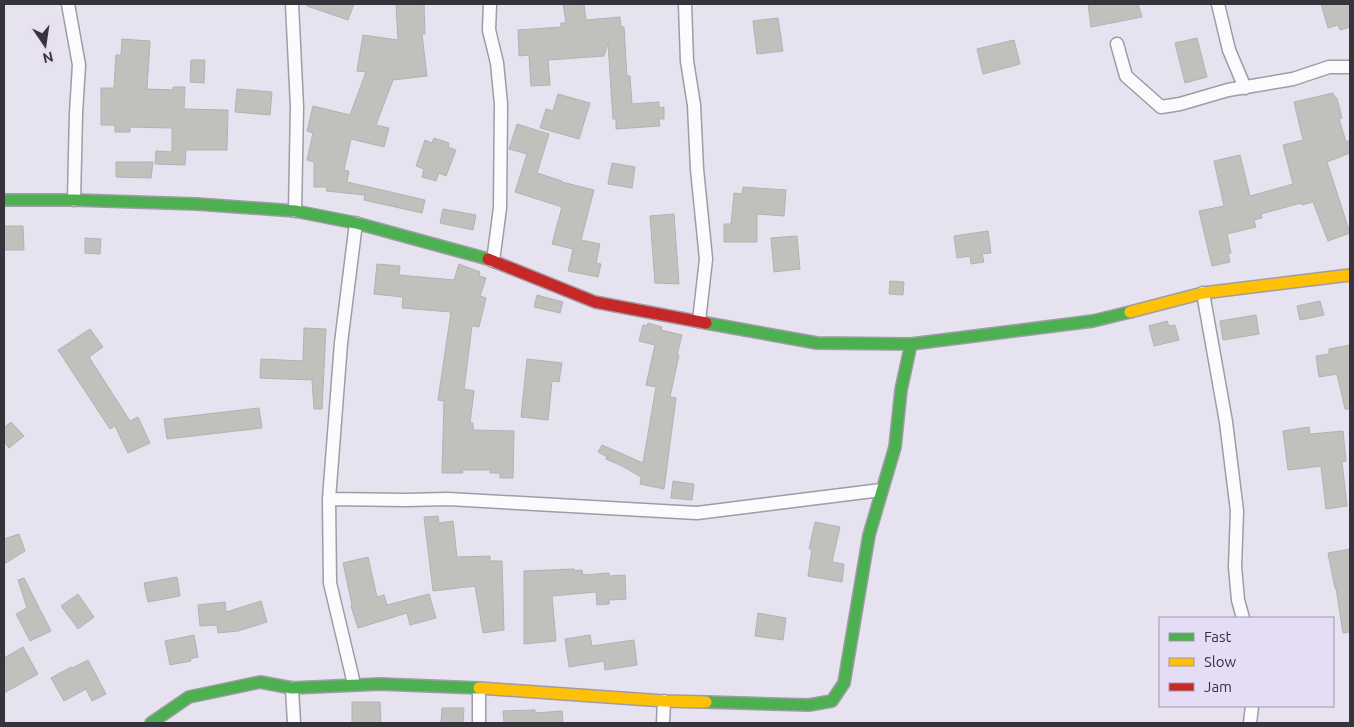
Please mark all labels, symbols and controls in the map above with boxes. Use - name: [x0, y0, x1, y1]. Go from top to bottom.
- north arrow: [20, 20, 70, 70]
- text: N: [41, 49, 55, 67]
- legend: [1159, 617, 1334, 707]
- text: Fast: [1204, 628, 1232, 645]
- text: Slow: [1204, 653, 1237, 670]
- text: Jam: [1204, 678, 1232, 695]

